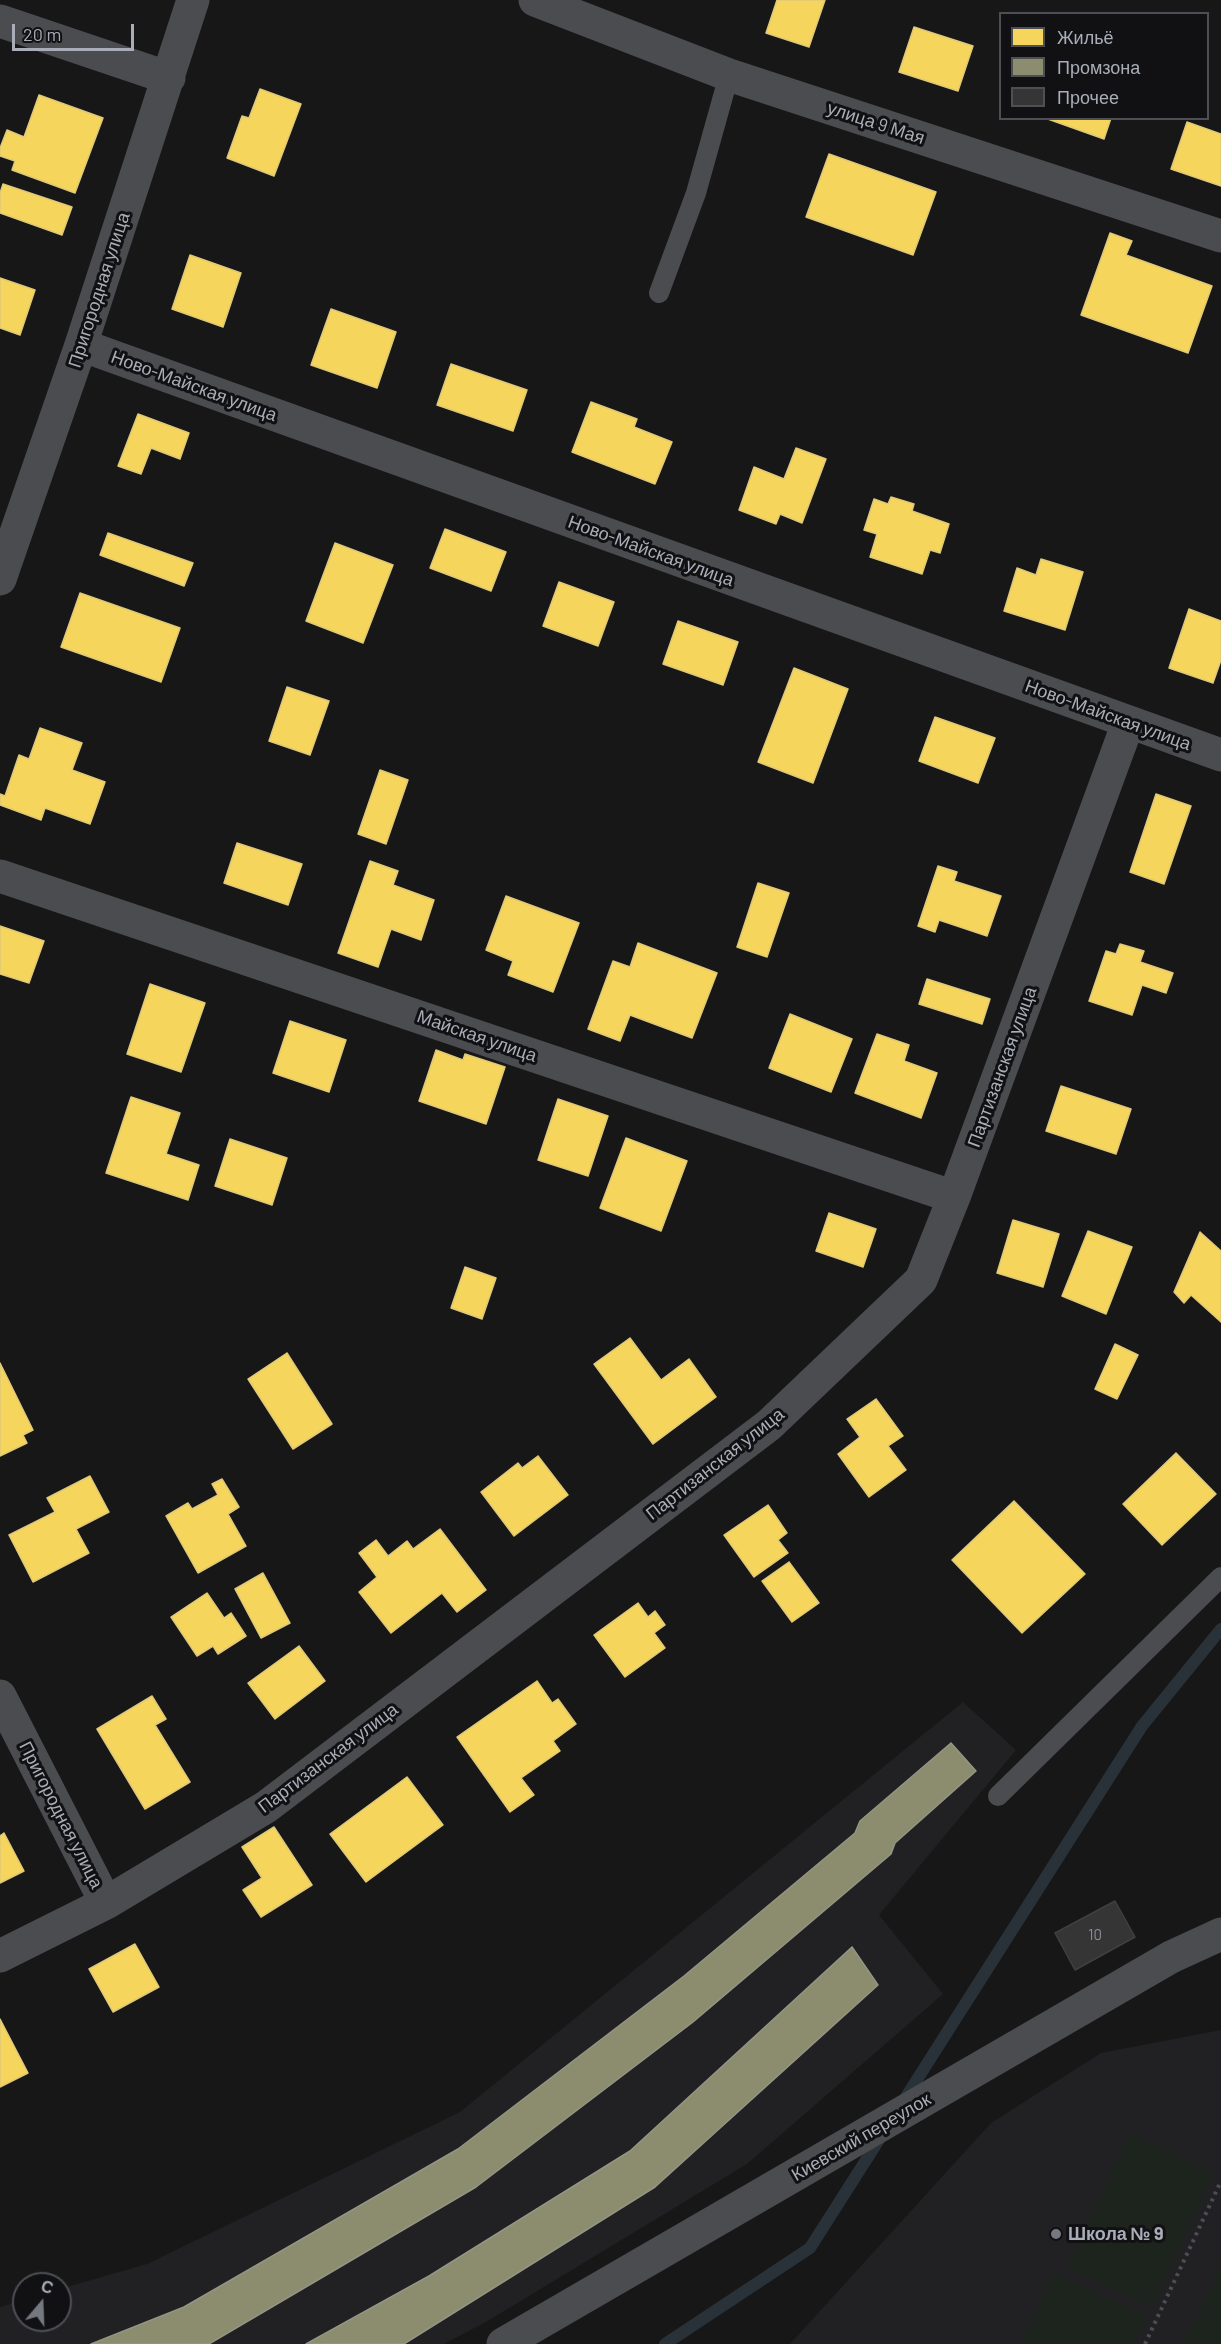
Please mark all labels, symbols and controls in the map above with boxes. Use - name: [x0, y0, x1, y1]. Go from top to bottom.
- scale bar: [15, 12, 136, 50]
- legend: [999, 12, 1209, 120]
- text: 20 m: [23, 23, 61, 45]
- text: Жильё: [1057, 26, 1114, 48]
- text: Промзона: [1057, 56, 1140, 78]
- text: Прочее: [1057, 86, 1119, 108]
- street label: улица 9 Мая: [825, 97, 927, 149]
- street label: Пригородная улица: [64, 210, 134, 370]
- street label: Ново-Майская улица: [108, 346, 280, 426]
- street label: Ново-Майская улица: [565, 511, 737, 591]
- street label: Ново-Майская улица: [1022, 675, 1194, 755]
- street label: Партизанская улица: [963, 984, 1041, 1150]
- street label: Майская улица: [414, 1005, 540, 1067]
- street label: Партизанская улица: [642, 1403, 788, 1525]
- street label: Партизанская улица: [254, 1698, 402, 1818]
- street label: Пригородная улица: [15, 1738, 107, 1892]
- house number: 10: [1088, 1926, 1102, 1944]
- street label: Киевский переулок: [788, 2088, 934, 2186]
- place label: Школа № 9: [1068, 2223, 1164, 2245]
- marker: Школа № 9: [1049, 2227, 1063, 2241]
- north arrow: [12, 2272, 72, 2332]
- text: С: [39, 2276, 56, 2297]

